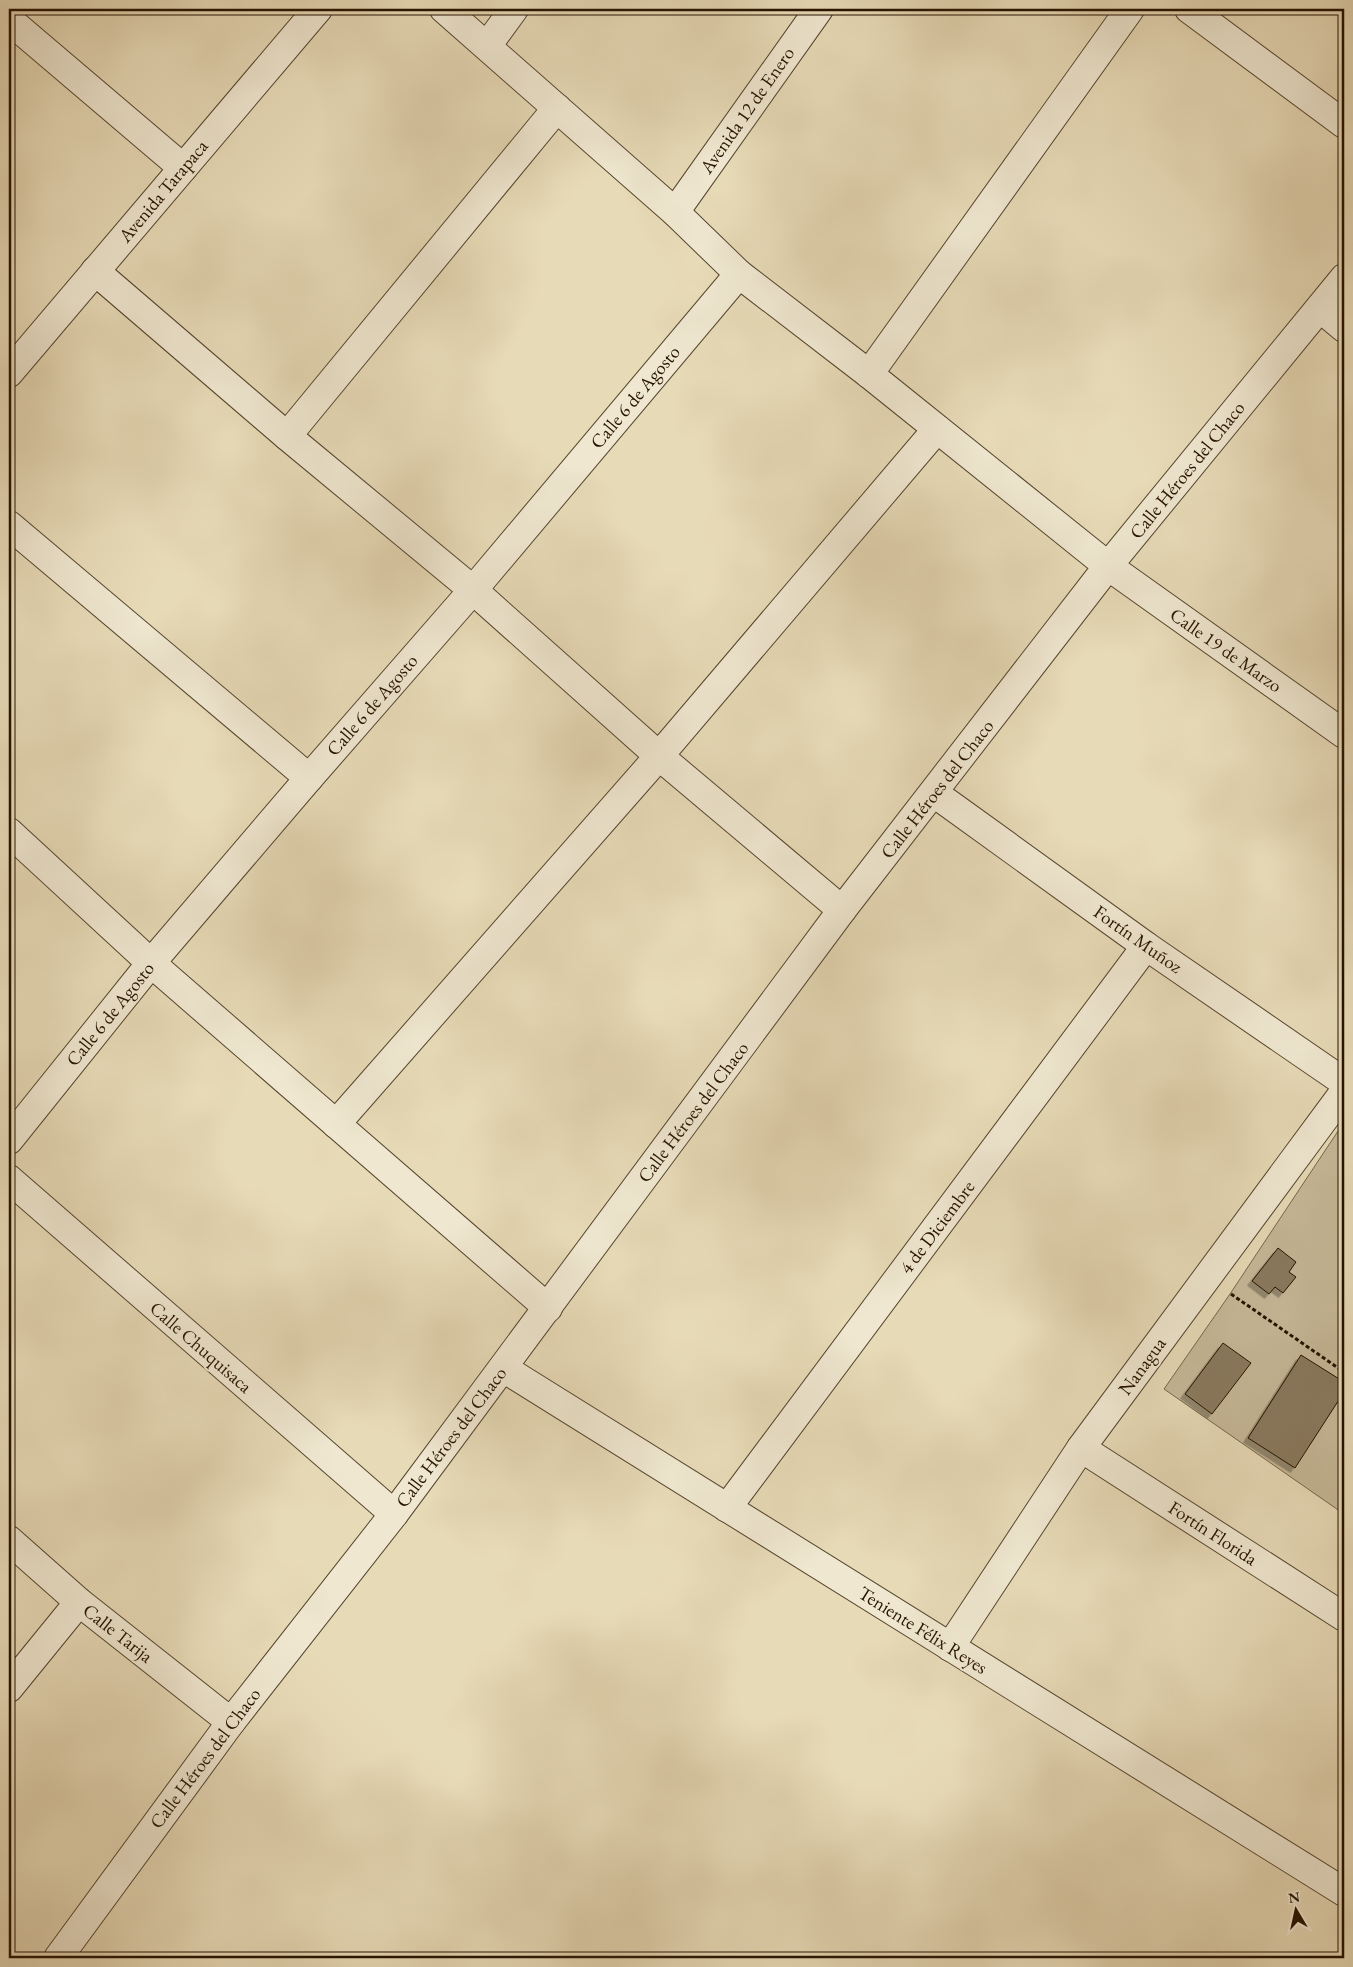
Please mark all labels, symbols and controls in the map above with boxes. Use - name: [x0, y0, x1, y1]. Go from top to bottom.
- street label: Avenida 12 de Enero: [693, 42, 800, 179]
- street label: Avenida Tarapaca: [112, 134, 214, 248]
- street label: Calle 6 de Agosto: [584, 340, 686, 454]
- street label: Calle Héroes del Chaco: [1124, 396, 1250, 544]
- street label: Calle 19 de Marzo: [1165, 602, 1287, 698]
- street label: Calle 6 de Agosto: [321, 649, 423, 761]
- street label: Calle Héroes del Chaco: [875, 714, 999, 864]
- street label: Fortín Muñoz: [1089, 899, 1188, 979]
- street label: Calle 6 de Agosto: [60, 957, 160, 1071]
- street label: Calle Héroes del Chaco: [632, 1036, 754, 1188]
- street label: 4 de Diciembre: [894, 1175, 980, 1279]
- street label: Calle Chuquisaca: [144, 1296, 258, 1399]
- street label: Nanagua: [1112, 1332, 1172, 1400]
- street label: Calle Héroes del Chaco: [390, 1361, 512, 1513]
- street label: Fortín Florida: [1164, 1495, 1263, 1571]
- street label: Teniente Félix Reyes: [854, 1580, 992, 1680]
- street label: Calle Tarija: [78, 1598, 159, 1669]
- street label: Calle Héroes del Chaco: [144, 1682, 266, 1834]
- north arrow: [1270, 1884, 1320, 1934]
- text: N: [1287, 1887, 1302, 1907]

